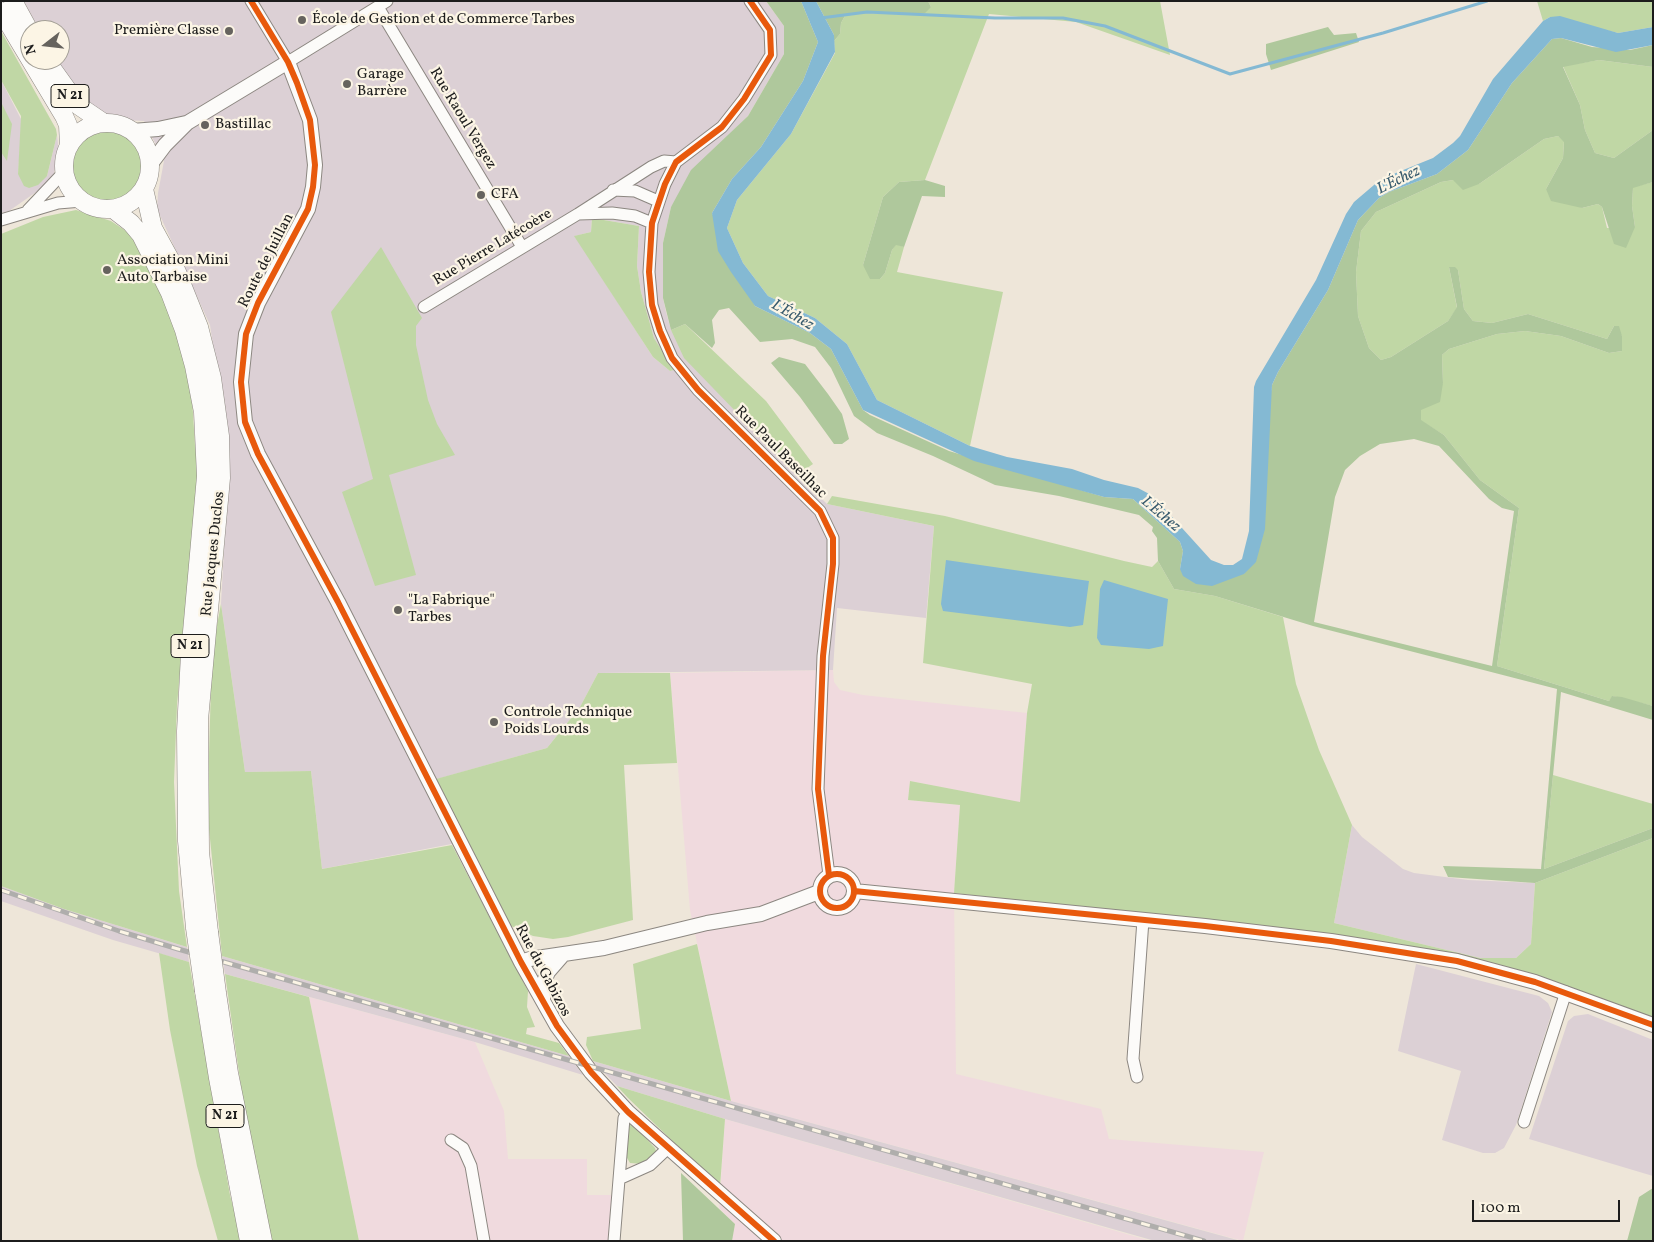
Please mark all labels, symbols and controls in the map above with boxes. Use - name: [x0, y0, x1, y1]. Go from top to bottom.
- place label: École de Gestion et de Commerce Tarbes: [312, 11, 575, 29]
- marker: École de Gestion et de Commerce Tarbes: [296, 14, 308, 26]
- north arrow: [20, 20, 70, 70]
- place label: Première Classe: [114, 22, 219, 40]
- marker: Première Classe: [223, 25, 235, 37]
- text: N: [21, 41, 42, 57]
- street label: Rue Raoul Vergez: [425, 65, 499, 173]
- place label: Garage Barrère: [357, 66, 407, 101]
- marker: Garage Barrère: [341, 78, 353, 90]
- road number: N 21: [51, 84, 89, 108]
- place label: Bastillac: [215, 116, 271, 134]
- marker: Bastillac: [199, 119, 211, 131]
- water label: L'Échez: [1374, 162, 1424, 200]
- place label: CFA: [491, 186, 519, 204]
- marker: CFA: [475, 189, 487, 201]
- street label: Rue Pierre Latécoère: [431, 206, 555, 290]
- street label: Route de Juillan: [235, 211, 299, 311]
- place label: Association Mini Auto Tarbaise: [117, 252, 229, 287]
- marker: Association Mini Auto Tarbaise: [101, 264, 113, 276]
- water label: L'Échez: [767, 296, 817, 336]
- street label: Rue Paul Baseilhac: [730, 403, 830, 503]
- street label: Rue Jacques Duclos: [198, 491, 230, 617]
- water label: L'Échez: [1136, 493, 1184, 537]
- place label: "La Fabrique" Tarbes: [408, 592, 495, 627]
- marker: "La Fabrique" Tarbes: [392, 604, 404, 616]
- road number: N 21: [171, 634, 209, 658]
- place label: Controle Technique Poids Lourds: [504, 704, 632, 739]
- marker: Controle Technique Poids Lourds: [488, 716, 500, 728]
- street label: Rue du Gabizos: [510, 922, 574, 1020]
- road number: N 21: [206, 1104, 244, 1128]
- scale bar: [1474, 1190, 1622, 1222]
- text: 100 m: [1480, 1198, 1520, 1219]

